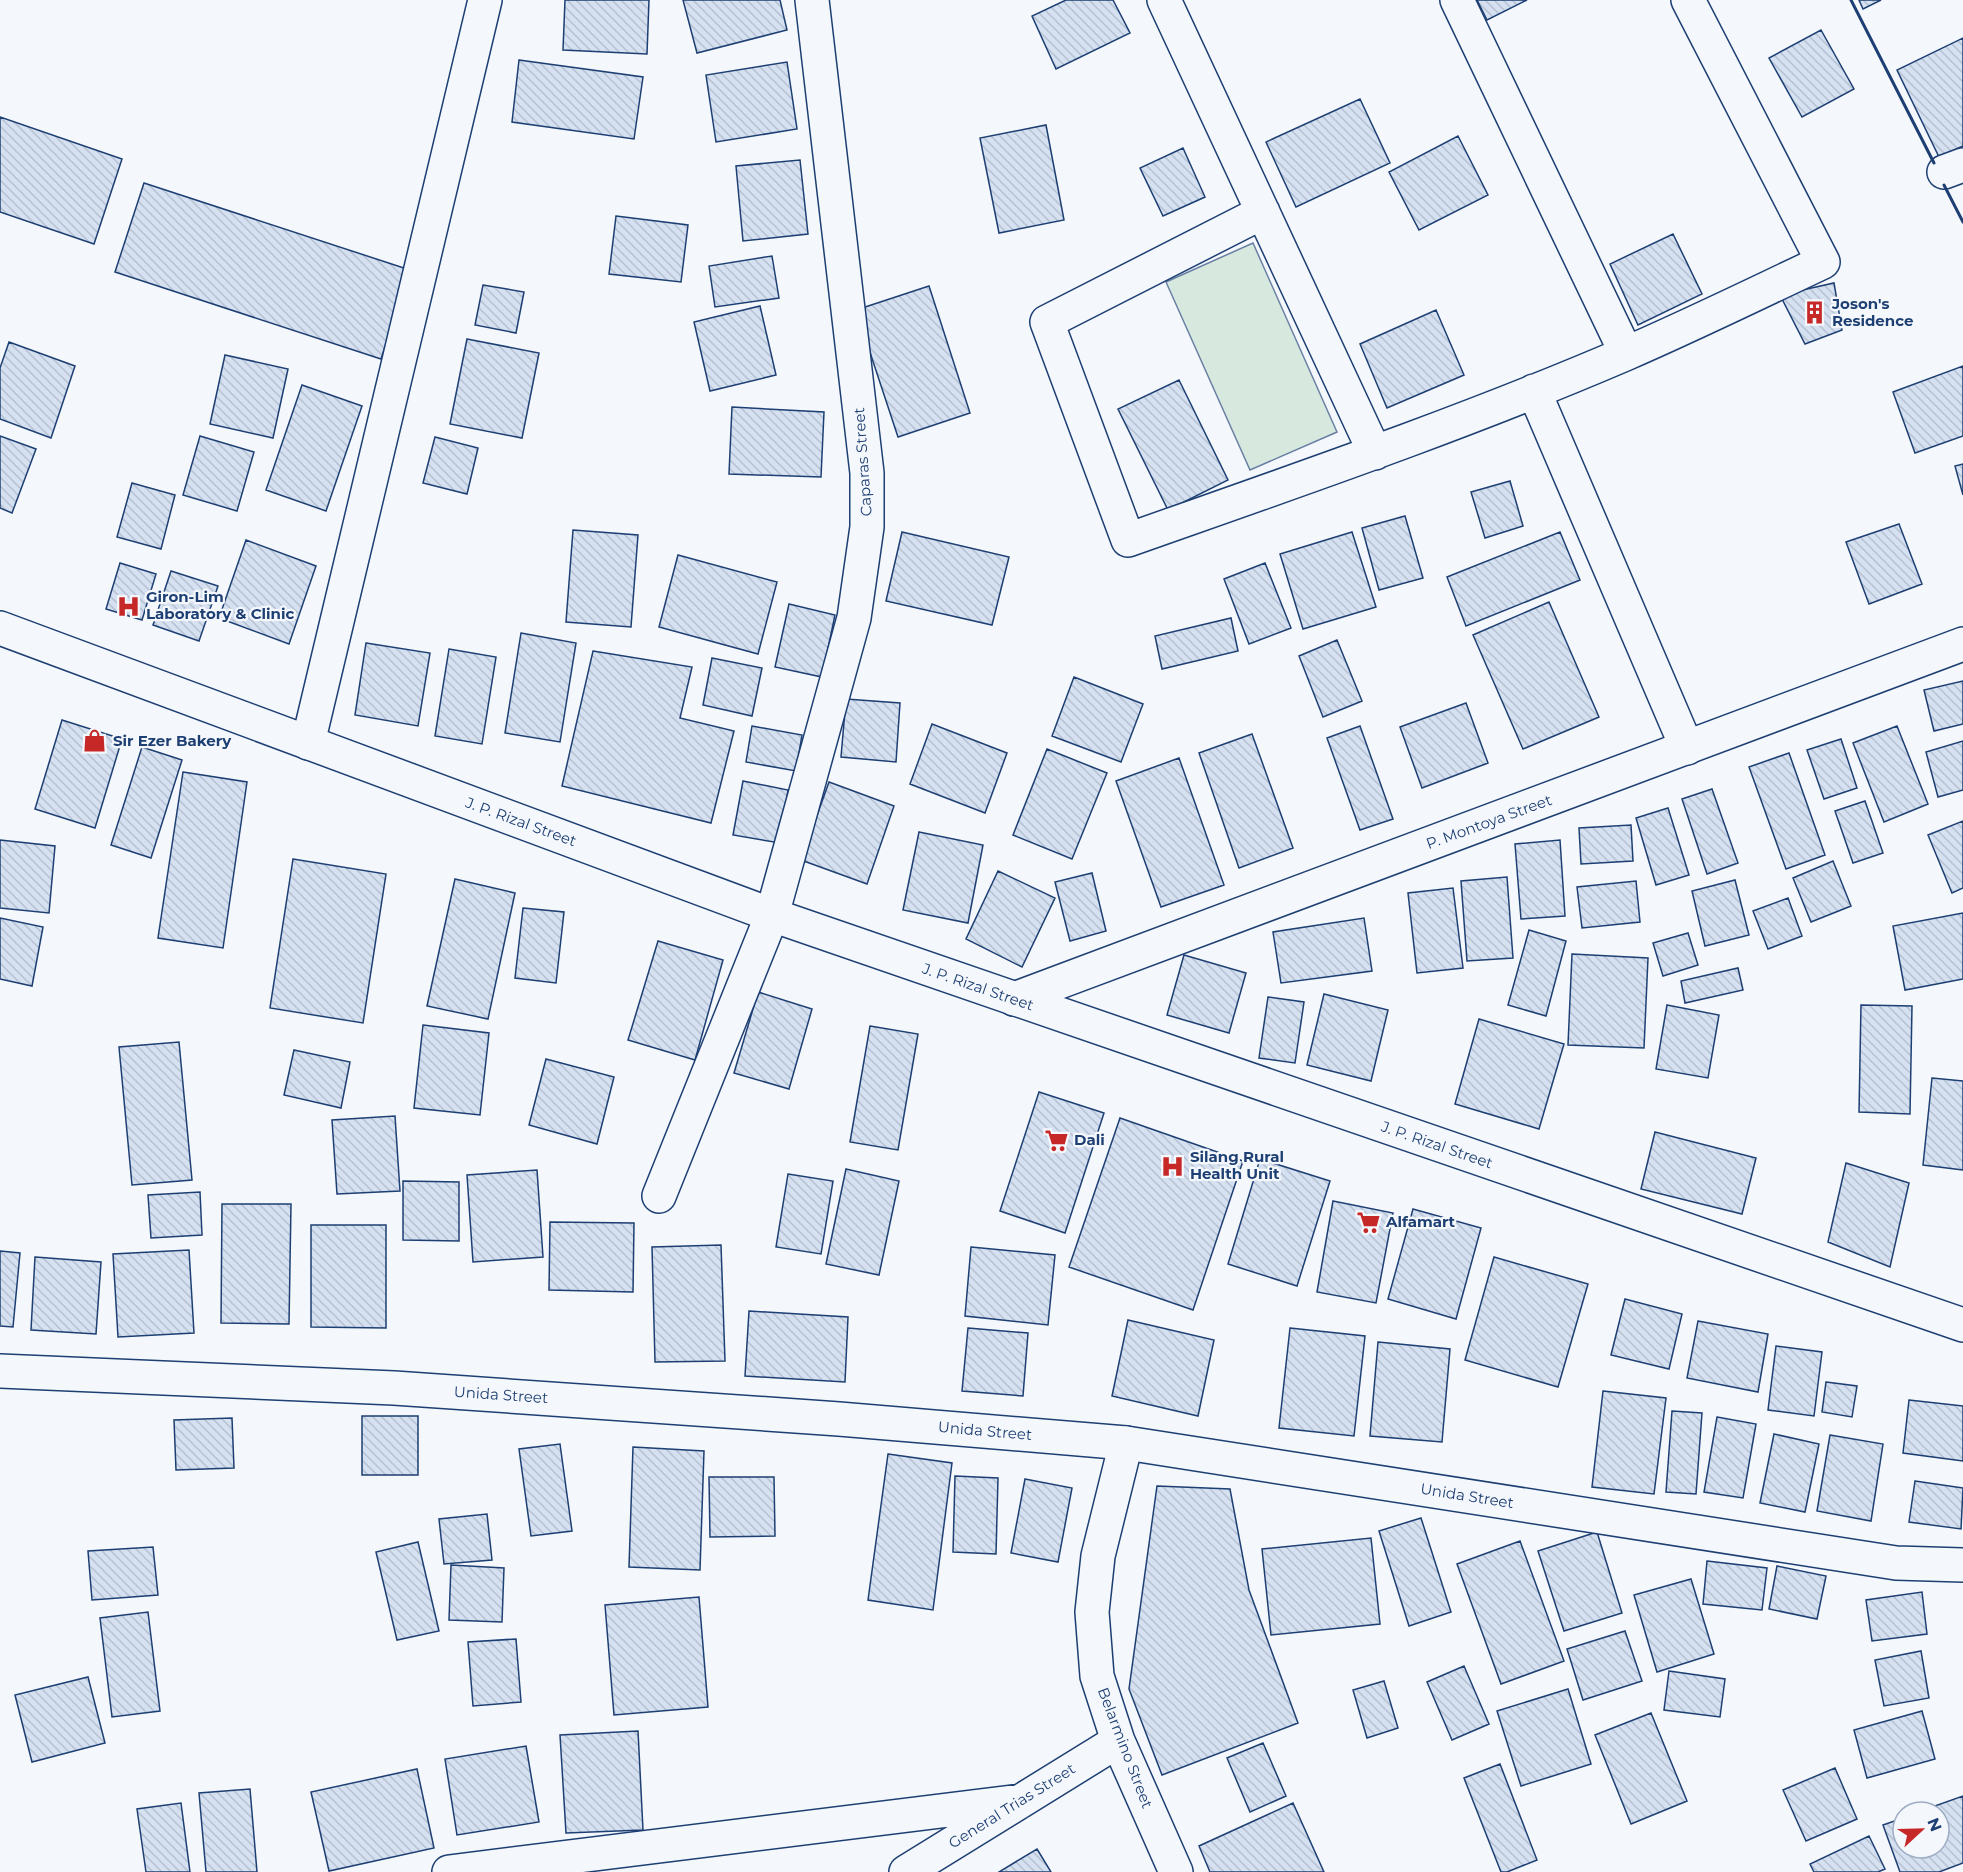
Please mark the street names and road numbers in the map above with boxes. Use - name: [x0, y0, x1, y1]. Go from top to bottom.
- street label: Caparas Street: [849, 407, 876, 517]
- street label: P. Montoya Street: [1423, 790, 1554, 853]
- street label: J. P. Rizal Street: [462, 792, 579, 850]
- street label: J. P. Rizal Street: [919, 958, 1036, 1014]
- street label: J. P. Rizal Street: [1378, 1116, 1495, 1172]
- street label: Unida Street: [453, 1382, 549, 1407]
- street label: Unida Street: [937, 1417, 1033, 1444]
- street label: Unida Street: [1419, 1479, 1515, 1512]
- street label: Belarmino Street: [1094, 1685, 1157, 1811]
- street label: General Trias Street: [945, 1759, 1079, 1852]

